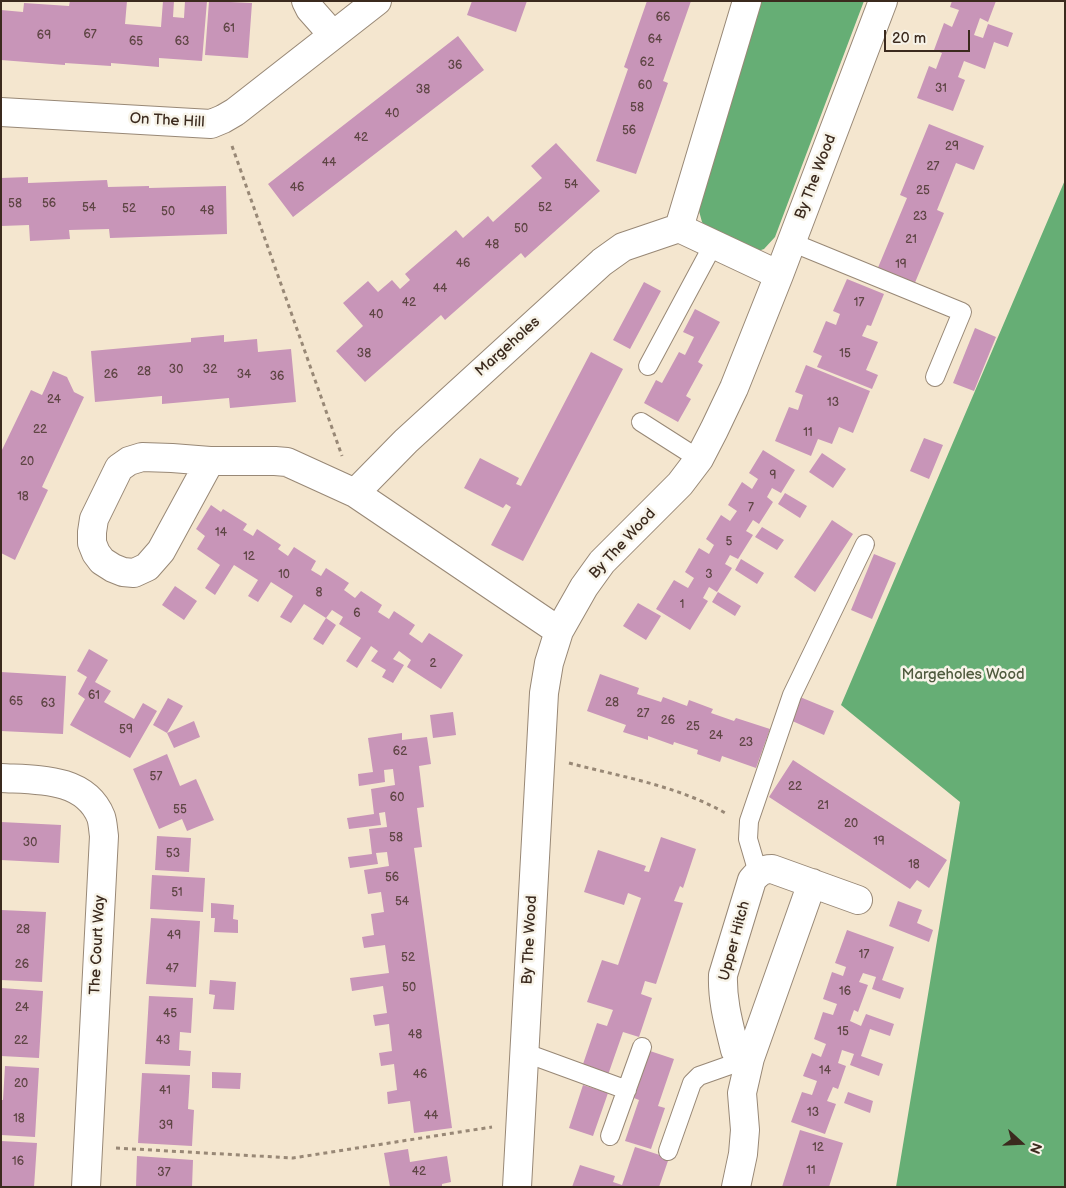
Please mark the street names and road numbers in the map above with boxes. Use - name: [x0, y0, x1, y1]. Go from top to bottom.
- street label: On The Hill: [129, 110, 205, 132]
- street label: By The Wood: [792, 132, 840, 222]
- street label: Margeholes: [472, 313, 544, 381]
- street label: By The Wood: [586, 505, 660, 583]
- street label: The Court Way: [86, 895, 110, 995]
- street label: By The Wood: [519, 895, 541, 985]
- street label: Upper Hitch: [716, 899, 754, 983]

